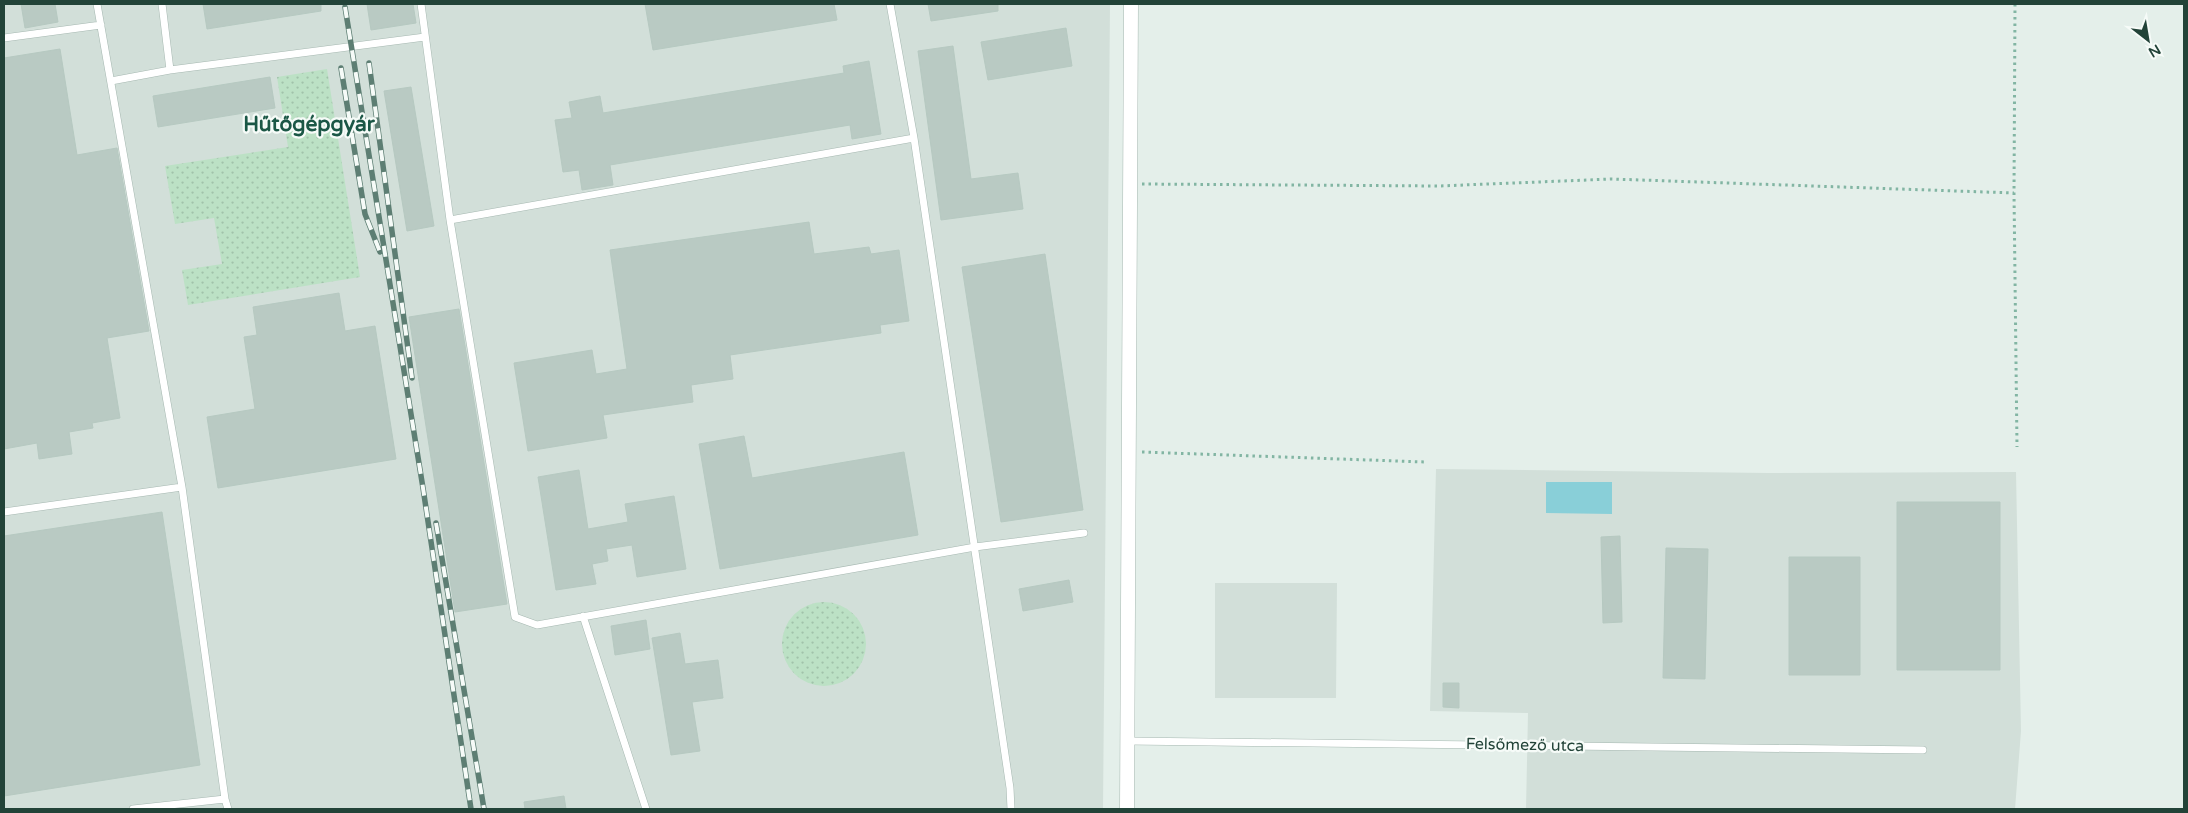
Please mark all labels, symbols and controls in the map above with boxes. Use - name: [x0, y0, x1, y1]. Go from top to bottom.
- north arrow: [2123, 15, 2173, 65]
- text: N: [2145, 41, 2164, 61]
- district label: Hűtőgépgyár: [243, 112, 376, 137]
- street label: Felsőmező utca: [1466, 734, 1584, 756]

